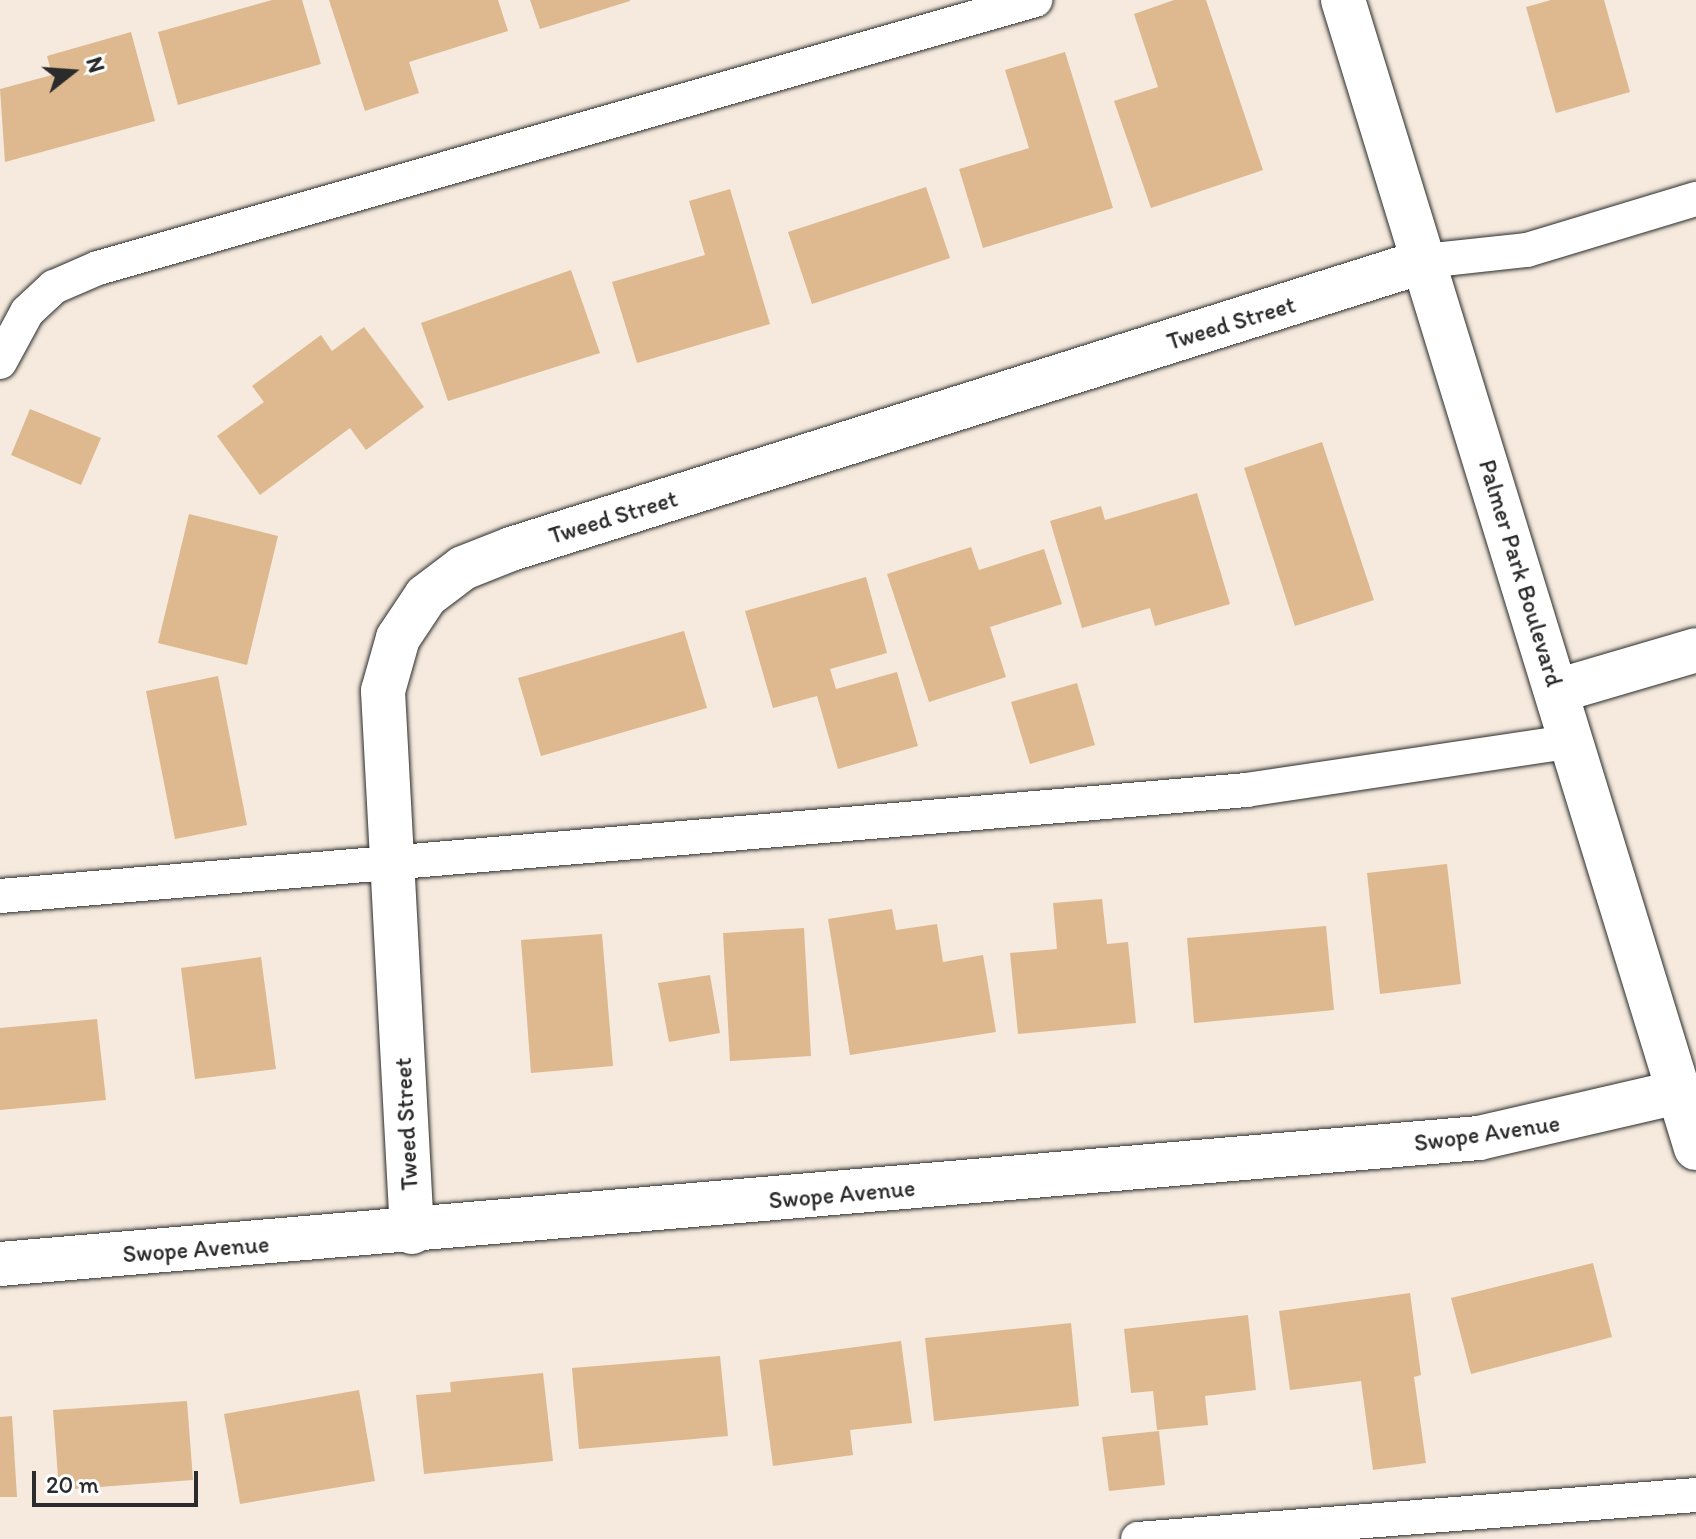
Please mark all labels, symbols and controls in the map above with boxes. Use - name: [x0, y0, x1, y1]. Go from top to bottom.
- north arrow: [32, 32, 112, 112]
- text: N: [80, 54, 111, 76]
- street label: Tweed Street: [1164, 290, 1298, 356]
- street label: Palmer Park Boulevard: [1473, 456, 1569, 690]
- street label: Tweed Street: [546, 484, 680, 550]
- street label: Tweed Street: [388, 1057, 424, 1191]
- street label: Swope Avenue: [1413, 1109, 1561, 1157]
- street label: Swope Avenue: [768, 1173, 916, 1215]
- street label: Swope Avenue: [122, 1230, 270, 1268]
- scale bar: [36, 1455, 202, 1505]
- text: 20 m: [46, 1470, 99, 1499]

